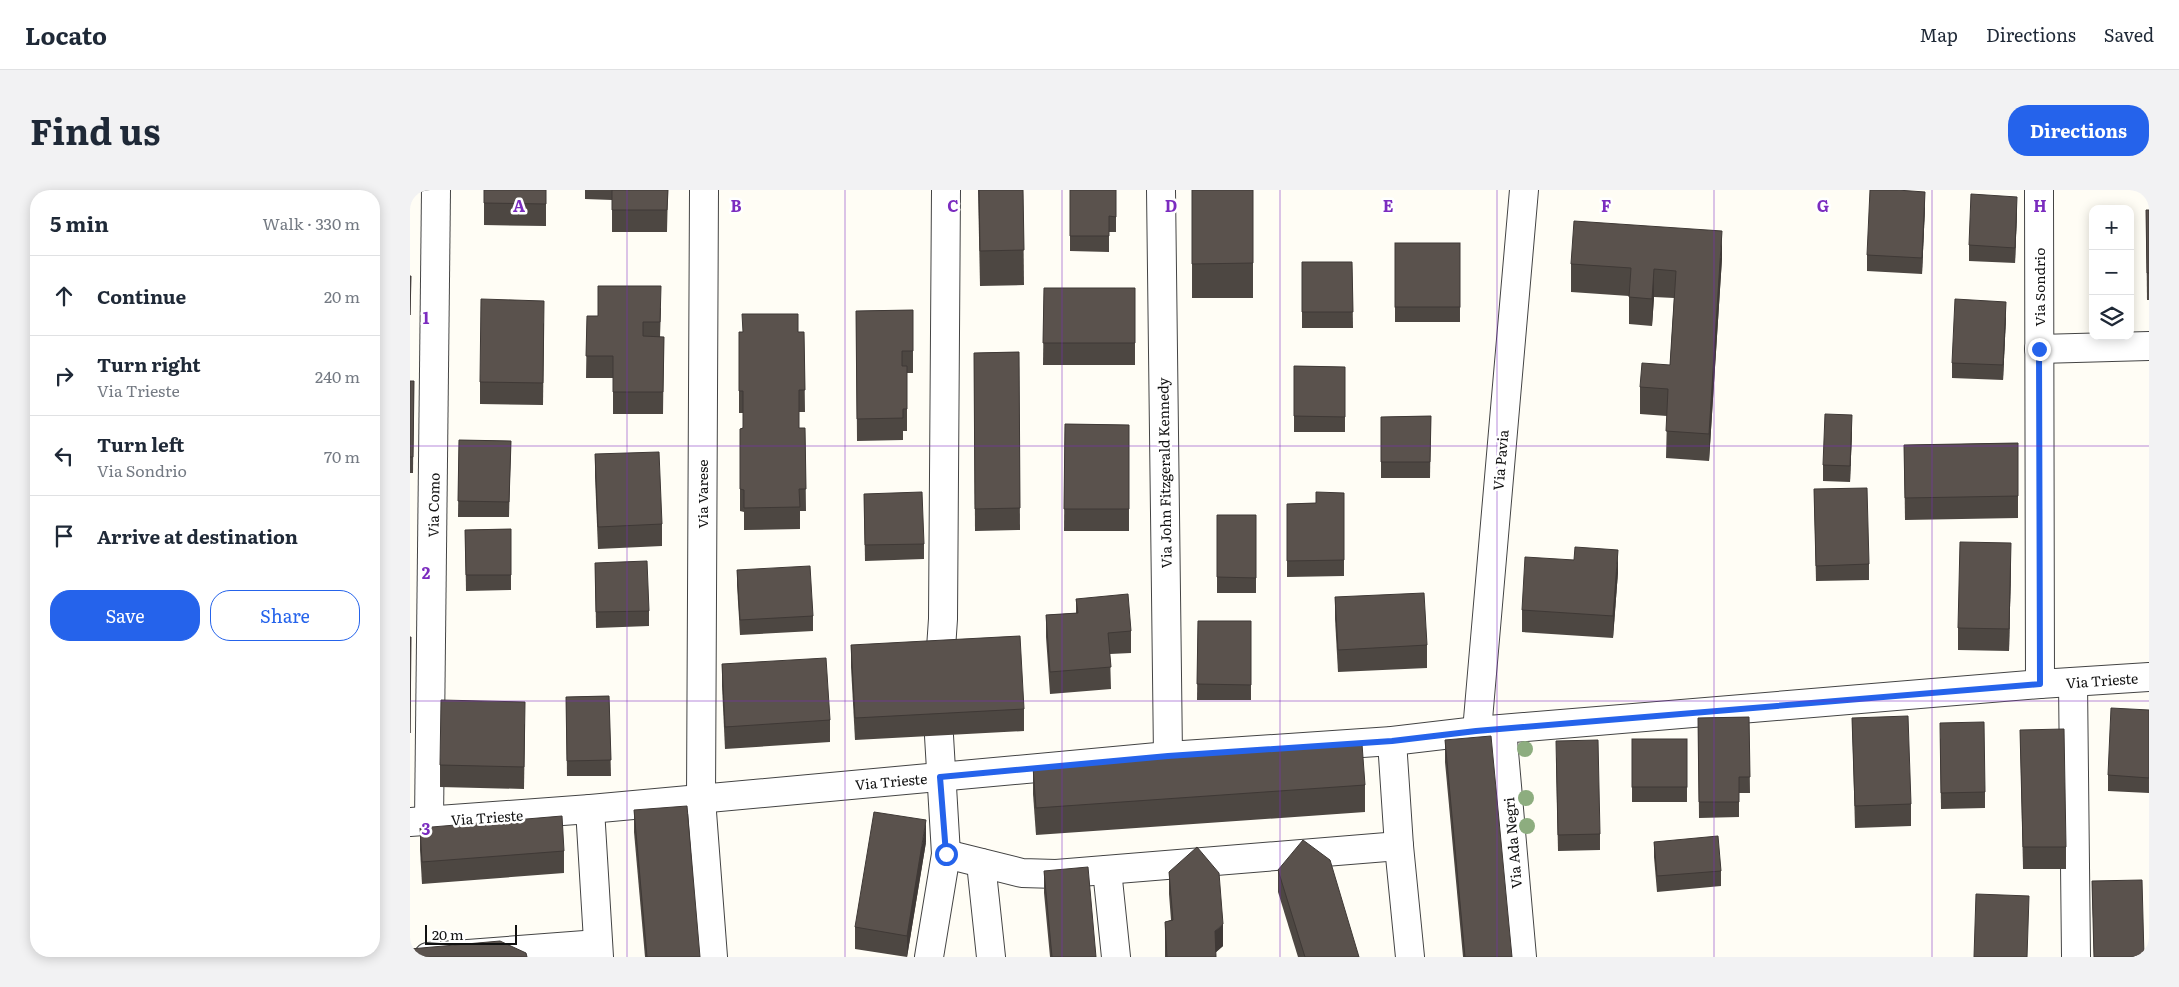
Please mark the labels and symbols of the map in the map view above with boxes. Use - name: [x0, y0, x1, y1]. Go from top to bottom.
- text: A: [513, 193, 525, 217]
- text: B: [730, 193, 742, 217]
- text: C: [947, 193, 959, 217]
- text: D: [1165, 193, 1177, 217]
- text: E: [1383, 193, 1394, 217]
- text: F: [1601, 193, 1611, 217]
- text: G: [1817, 193, 1829, 217]
- text: H: [2033, 193, 2047, 217]
- street label: Via Sondrio: [2029, 248, 2049, 326]
- text: 1: [423, 305, 430, 329]
- route end: [2028, 338, 2051, 361]
- street label: Via John Fitzgerald Kennedy: [1152, 377, 1176, 569]
- street label: Via Pavia: [1487, 428, 1513, 491]
- street label: Via Varese: [692, 459, 712, 529]
- street label: Via Como: [422, 472, 444, 538]
- text: 2: [422, 560, 431, 584]
- street label: Via Trieste: [2065, 667, 2139, 693]
- street label: Via Trieste: [854, 768, 928, 794]
- street label: Via Ada Negri: [1498, 796, 1526, 890]
- street label: Via Trieste: [450, 804, 524, 830]
- text: 3: [422, 816, 431, 840]
- route start: [935, 843, 958, 866]
- scale bar: [425, 922, 518, 945]

